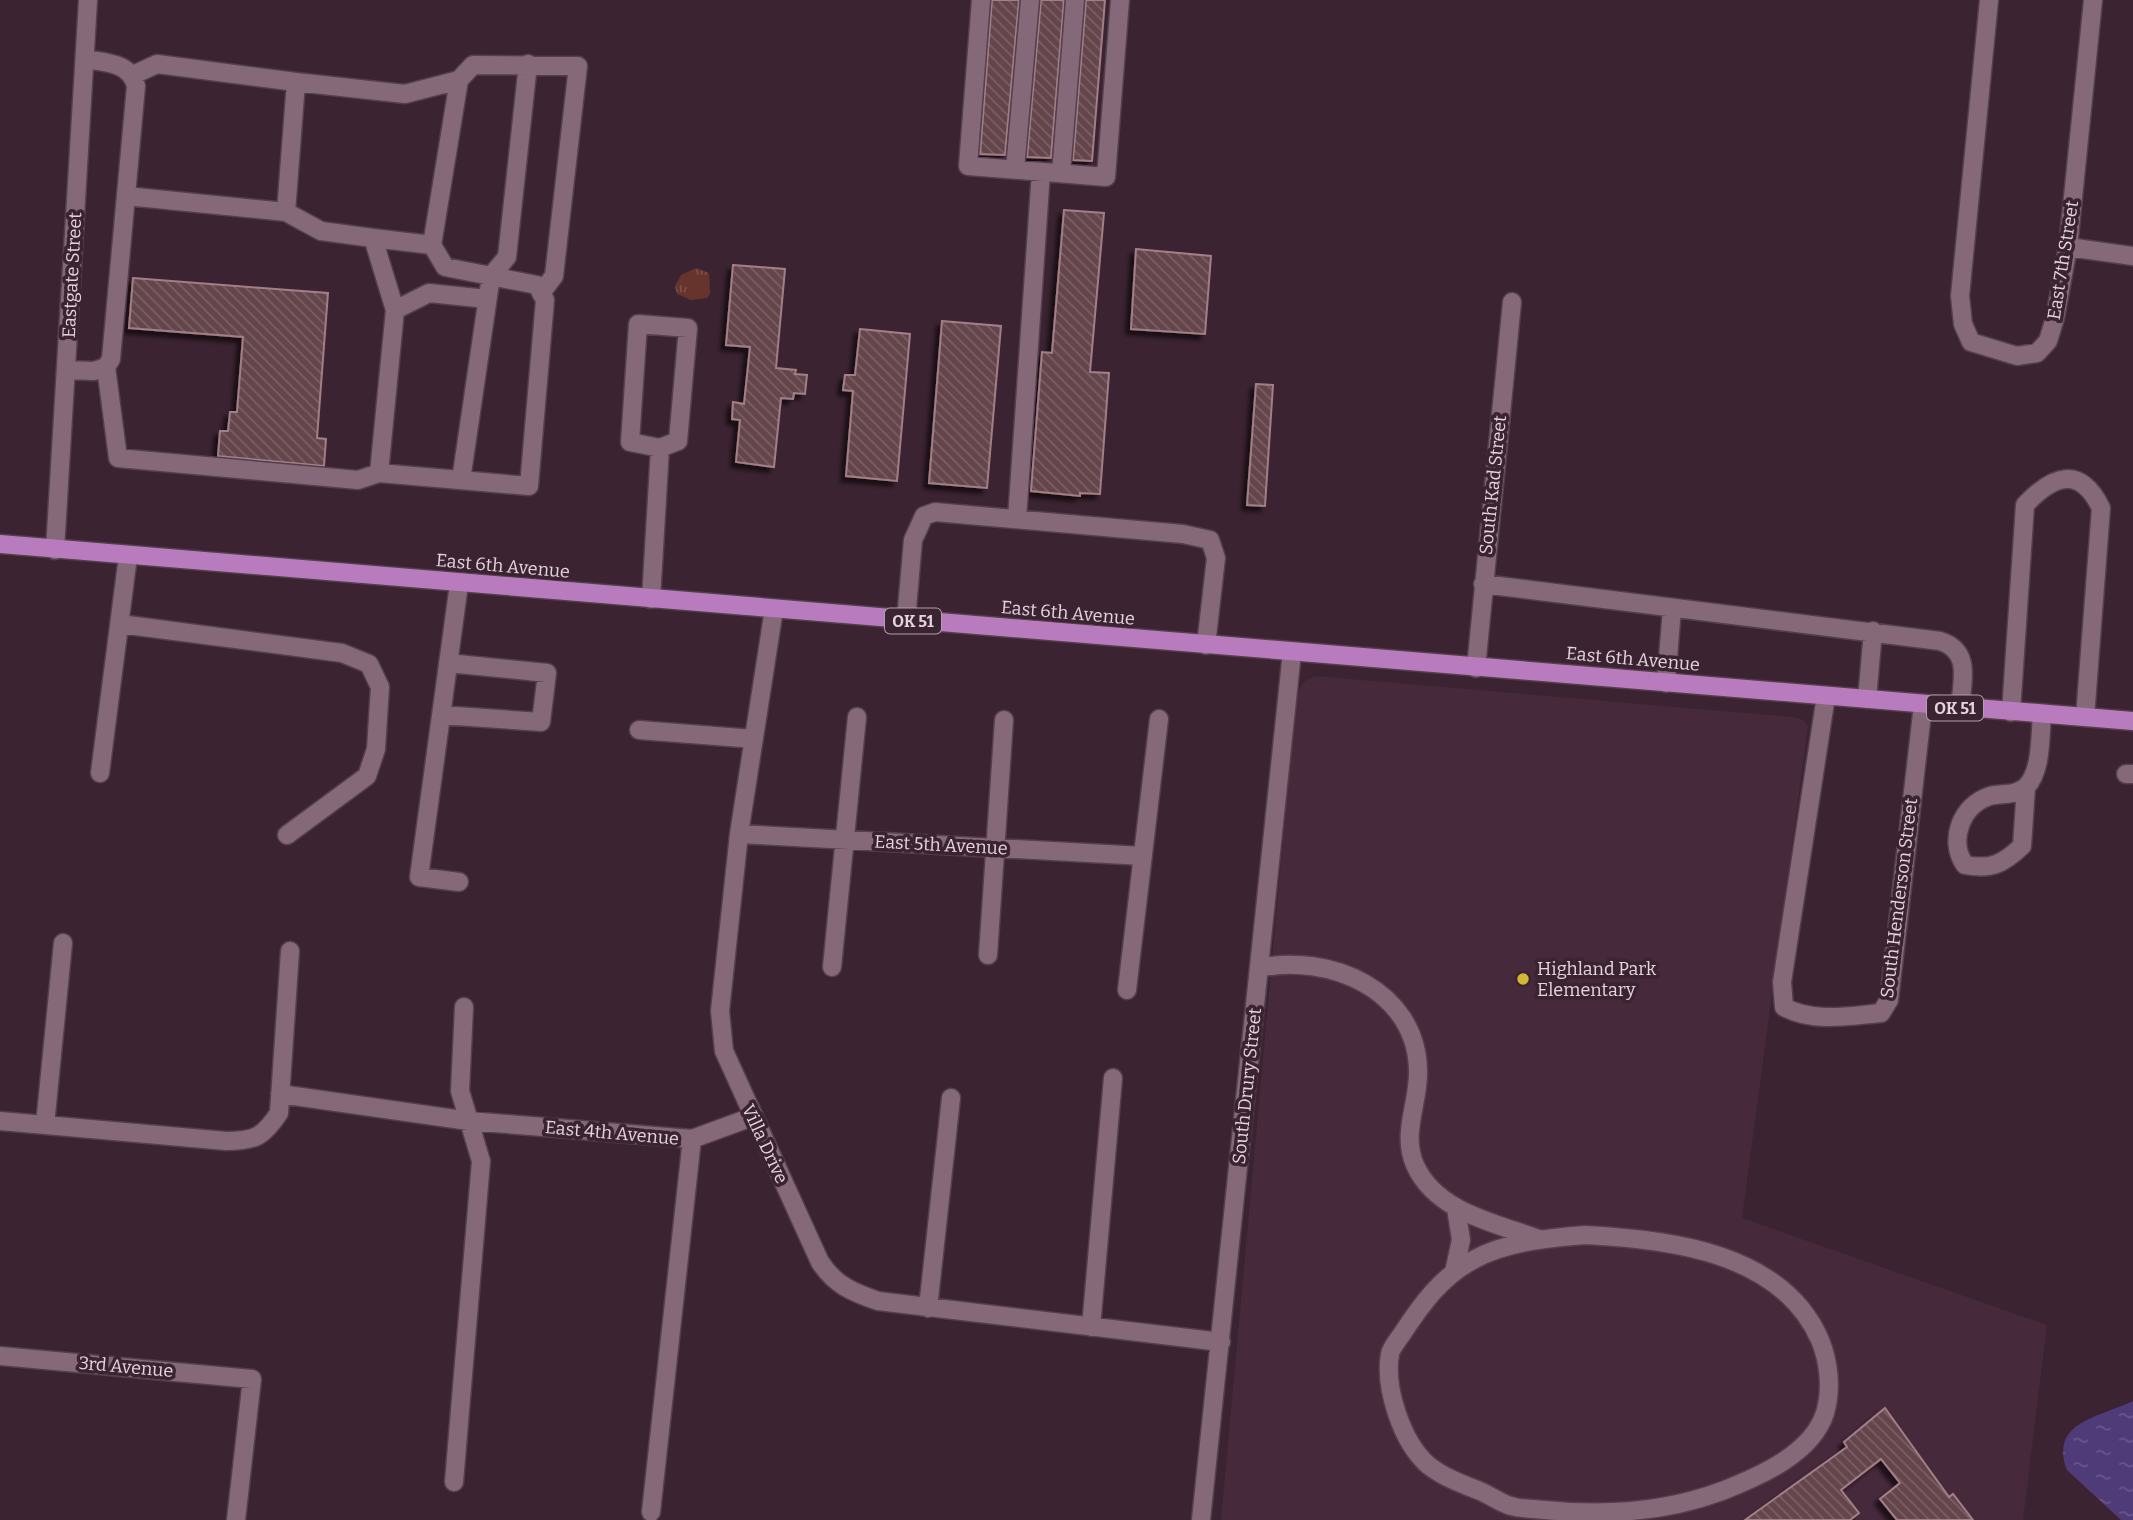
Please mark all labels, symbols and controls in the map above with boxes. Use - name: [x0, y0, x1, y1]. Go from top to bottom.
- street label: East 7th Street: [2043, 198, 2083, 321]
- street label: Eastgate Street: [58, 211, 86, 338]
- street label: South Kad Street: [1475, 414, 1511, 556]
- street label: East 6th Avenue: [435, 549, 571, 583]
- street label: East 6th Avenue: [1000, 596, 1136, 630]
- road number: OK 51: [885, 608, 941, 634]
- street label: East 6th Avenue: [1565, 642, 1701, 676]
- road number: OK 51: [1927, 695, 1983, 720]
- street label: South Henderson Street: [1876, 796, 1922, 999]
- street label: East 5th Avenue: [874, 831, 1008, 859]
- place label: Highland Park Elementary: [1537, 958, 1657, 1001]
- marker: Highland Park Elementary: [1515, 971, 1531, 987]
- street label: South Drury Street: [1228, 1006, 1266, 1165]
- street label: Villa Drive: [737, 1101, 793, 1187]
- street label: East 4th Avenue: [544, 1116, 680, 1150]
- street label: 3rd Avenue: [78, 1352, 174, 1382]

